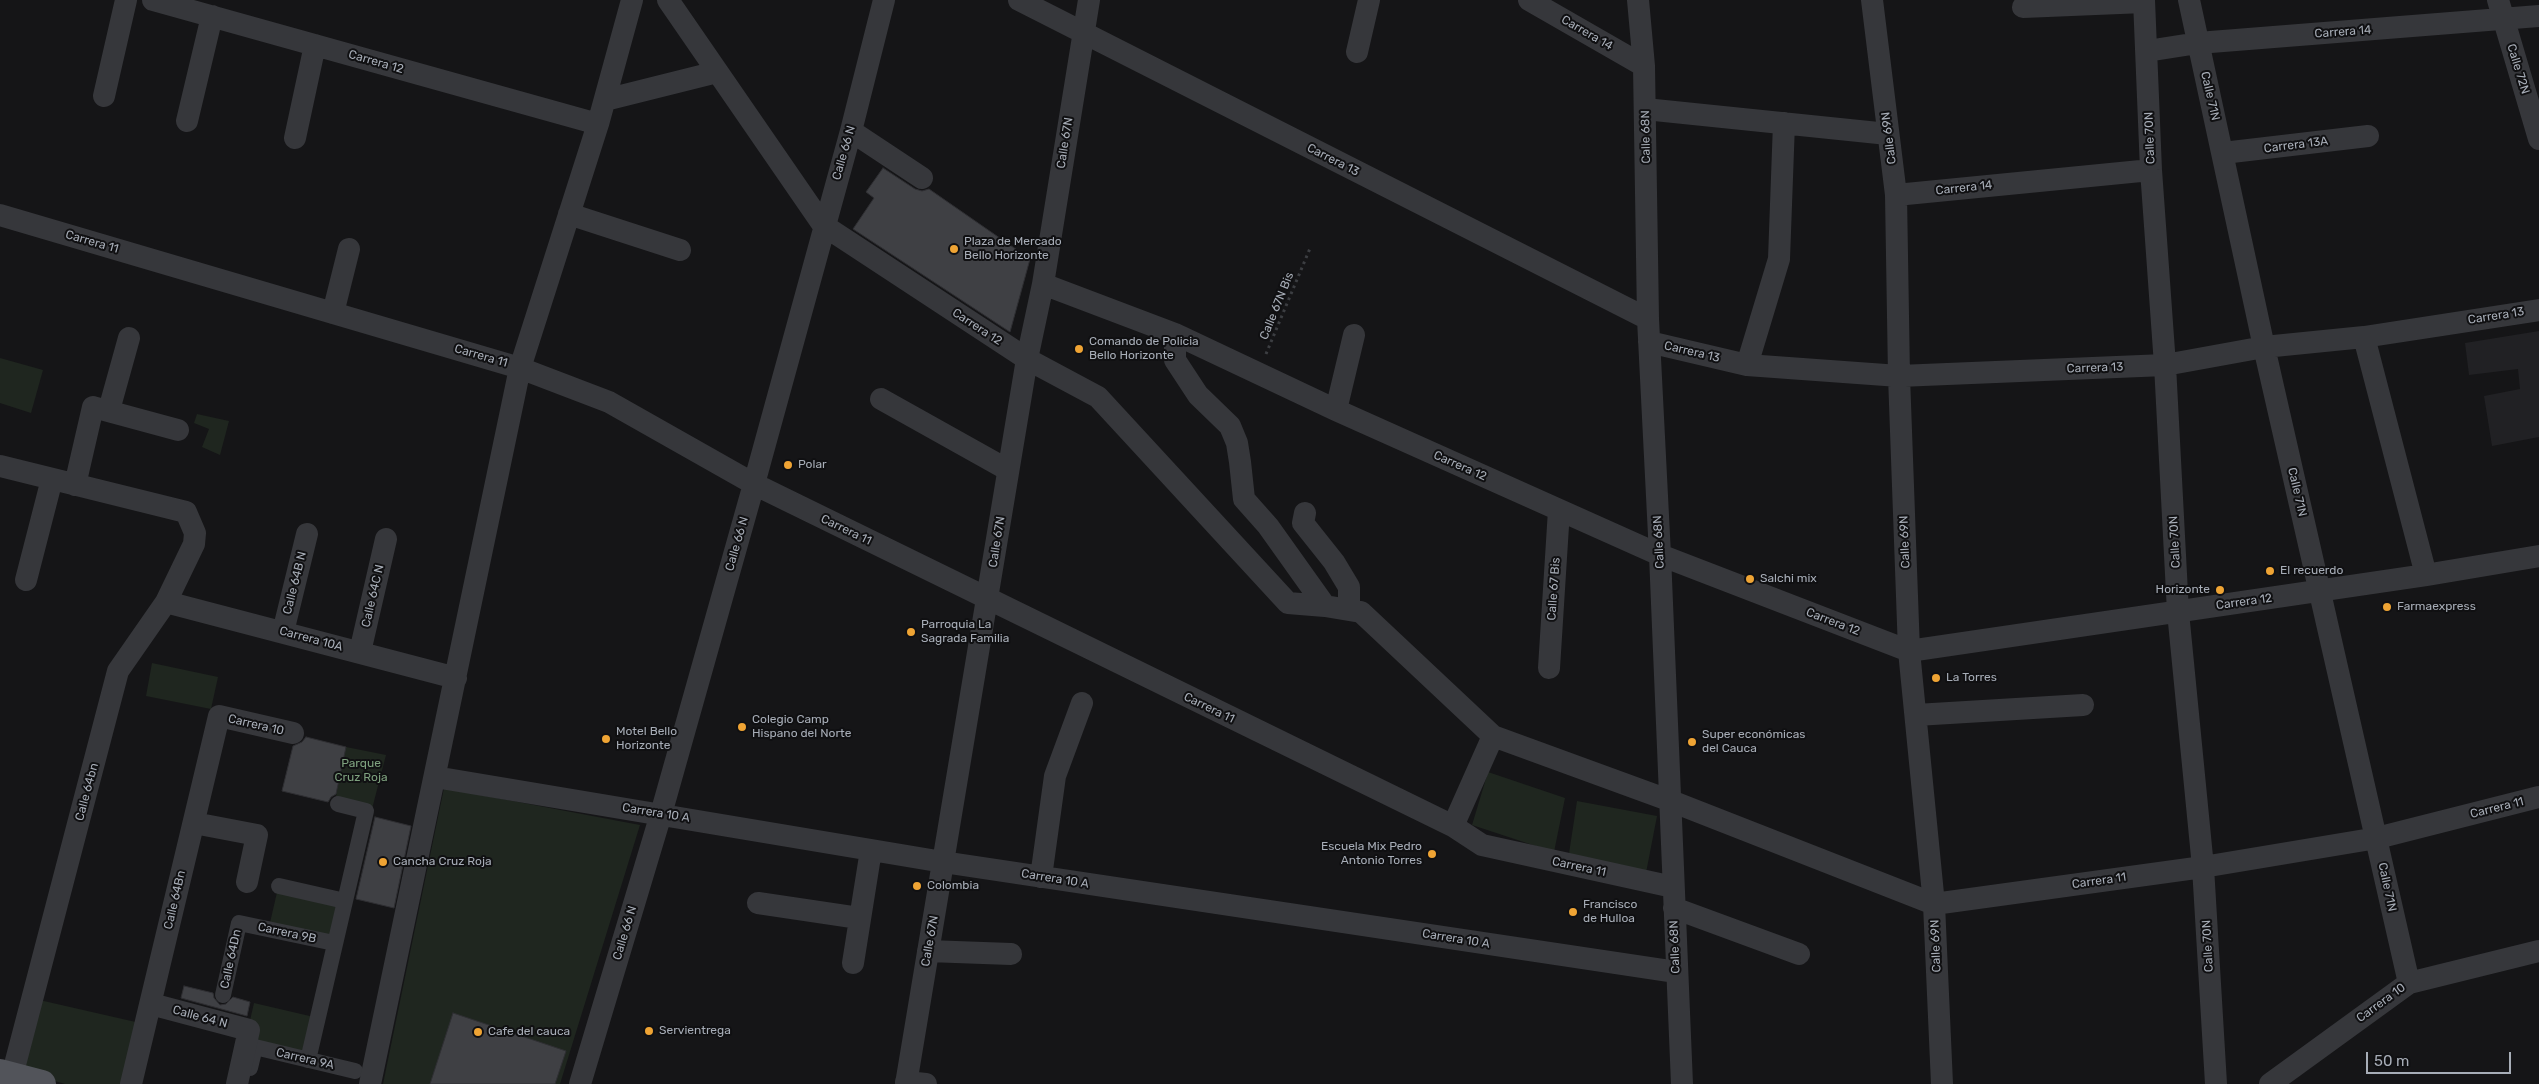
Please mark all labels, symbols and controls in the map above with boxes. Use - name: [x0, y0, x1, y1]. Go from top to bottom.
- street label: Carrera 14: [1559, 13, 1615, 53]
- street label: Carrera 14: [2314, 23, 2372, 41]
- street label: Calle 72N: [2504, 42, 2532, 96]
- street label: Carrera 12: [347, 47, 405, 77]
- street label: Calle 71N: [2197, 70, 2223, 122]
- street label: Calle 68N: [1638, 110, 1654, 164]
- street label: Calle 69N: [1879, 111, 1899, 165]
- street label: Calle 70N: [2142, 112, 2158, 164]
- street label: Calle 67N: [1054, 116, 1076, 170]
- street label: Calle 66 N: [829, 124, 859, 182]
- street label: Carrera 13A: [2263, 134, 2329, 156]
- street label: Carrera 13: [1304, 141, 1362, 179]
- street label: Carrera 14: [1935, 178, 1993, 198]
- street label: Carrera 11: [64, 228, 120, 256]
- place label: Plaza de Mercado Bello Horizonte: [964, 235, 1062, 263]
- marker: Plaza de Mercado Bello Horizonte: [948, 243, 960, 255]
- street label: Calle 67N Bis: [1257, 270, 1297, 342]
- street label: Carrera 13: [2467, 304, 2525, 328]
- street label: Carrera 12: [949, 306, 1005, 348]
- place label: Comando de Policia Bello Horizonte: [1089, 335, 1199, 363]
- street label: Carrera 13: [1663, 339, 1721, 365]
- street label: Carrera 11: [453, 342, 509, 370]
- marker: Comando de Policia Bello Horizonte: [1073, 343, 1085, 355]
- street label: Carrera 13: [2066, 360, 2124, 376]
- street label: Carrera 12: [1431, 448, 1489, 484]
- place label: Polar: [798, 458, 827, 472]
- marker: Polar: [782, 459, 794, 471]
- street label: Calle 71N: [2284, 466, 2310, 518]
- street label: Carrera 11: [818, 512, 874, 548]
- street label: Calle 66 N: [722, 515, 752, 573]
- street label: Calle 67N: [986, 515, 1008, 569]
- street label: Calle 68N: [1650, 515, 1668, 569]
- street label: Calle 69N: [1897, 515, 1913, 569]
- street label: Calle 70N: [2166, 516, 2184, 568]
- street label: Calle 64B N: [280, 550, 310, 616]
- street label: Calle 67 Bis: [1545, 557, 1563, 621]
- street label: Calle 64C N: [359, 563, 387, 629]
- place label: El recuerdo: [2280, 564, 2343, 578]
- marker: El recuerdo: [2264, 565, 2276, 577]
- place label: Salchi mix: [1760, 572, 1817, 586]
- marker: Salchi mix: [1744, 573, 1756, 585]
- place label: Horizonte: [2156, 583, 2210, 597]
- marker: Horizonte: [2214, 584, 2226, 596]
- street label: Carrera 12: [2215, 591, 2273, 613]
- place label: Farmaexpress: [2397, 600, 2476, 614]
- marker: Farmaexpress: [2381, 601, 2393, 613]
- street label: Carrera 12: [1804, 605, 1862, 639]
- place label: Parroquia La Sagrada Familia: [921, 618, 1009, 646]
- street label: Carrera 10A: [278, 624, 344, 654]
- marker: Parroquia La Sagrada Familia: [905, 626, 917, 638]
- place label: La Torres: [1946, 671, 1997, 685]
- marker: La Torres: [1930, 672, 1942, 684]
- street label: Carrera 11: [1181, 690, 1237, 726]
- street label: Carrera 10: [227, 712, 285, 738]
- place label: Colegio Camp Hispano del Norte: [752, 713, 851, 741]
- marker: Colegio Camp Hispano del Norte: [736, 721, 748, 733]
- place label: Motel Bello Horizonte: [616, 725, 677, 753]
- place label: Super económicas del Cauca: [1702, 728, 1805, 756]
- marker: Motel Bello Horizonte: [600, 733, 612, 745]
- marker: Super económicas del Cauca: [1686, 736, 1698, 748]
- park label: Parque Cruz Roja: [334, 757, 388, 785]
- street label: Calle 64bn: [72, 762, 102, 822]
- street label: Carrera 11: [2469, 794, 2525, 822]
- street label: Carrera 10 A: [621, 801, 691, 825]
- place label: Escuela Mix Pedro Antonio Torres: [1321, 840, 1422, 868]
- marker: Escuela Mix Pedro Antonio Torres: [1426, 848, 1438, 860]
- street label: Carrera 11: [1551, 854, 1607, 880]
- place label: Cancha Cruz Roja: [393, 855, 492, 869]
- marker: Cancha Cruz Roja: [377, 856, 389, 868]
- street label: Calle 71N: [2375, 861, 2399, 913]
- street label: Carrera 10 A: [1020, 867, 1090, 891]
- street label: Calle 64Bn: [161, 869, 189, 931]
- street label: Carrera 11: [2071, 870, 2127, 892]
- place label: Colombia: [927, 879, 979, 893]
- marker: Colombia: [911, 880, 923, 892]
- place label: Francisco de Hulloa: [1583, 898, 1637, 926]
- street label: Calle 66 N: [610, 904, 640, 962]
- marker: Francisco de Hulloa: [1567, 906, 1579, 918]
- street label: Calle 67N: [918, 914, 942, 968]
- street label: Calle 69N: [1928, 919, 1944, 973]
- street label: Carrera 9B: [256, 920, 318, 946]
- street label: Calle 68N: [1667, 920, 1683, 974]
- street label: Calle 70N: [2199, 920, 2217, 972]
- street label: Carrera 10 A: [1421, 927, 1491, 951]
- street label: Calle 64Dn: [218, 928, 244, 990]
- street label: Carrera 10: [2354, 980, 2408, 1026]
- street label: Calle 64 N: [171, 1003, 229, 1031]
- place label: Servientrega: [659, 1024, 731, 1038]
- place label: Cafe del cauca: [488, 1025, 570, 1039]
- marker: Servientrega: [643, 1025, 655, 1037]
- marker: Cafe del cauca: [472, 1026, 484, 1038]
- scale bar: [2369, 1042, 2514, 1074]
- street label: Carrera 9A: [275, 1045, 335, 1073]
- text: 50 m: [2374, 1052, 2409, 1070]

